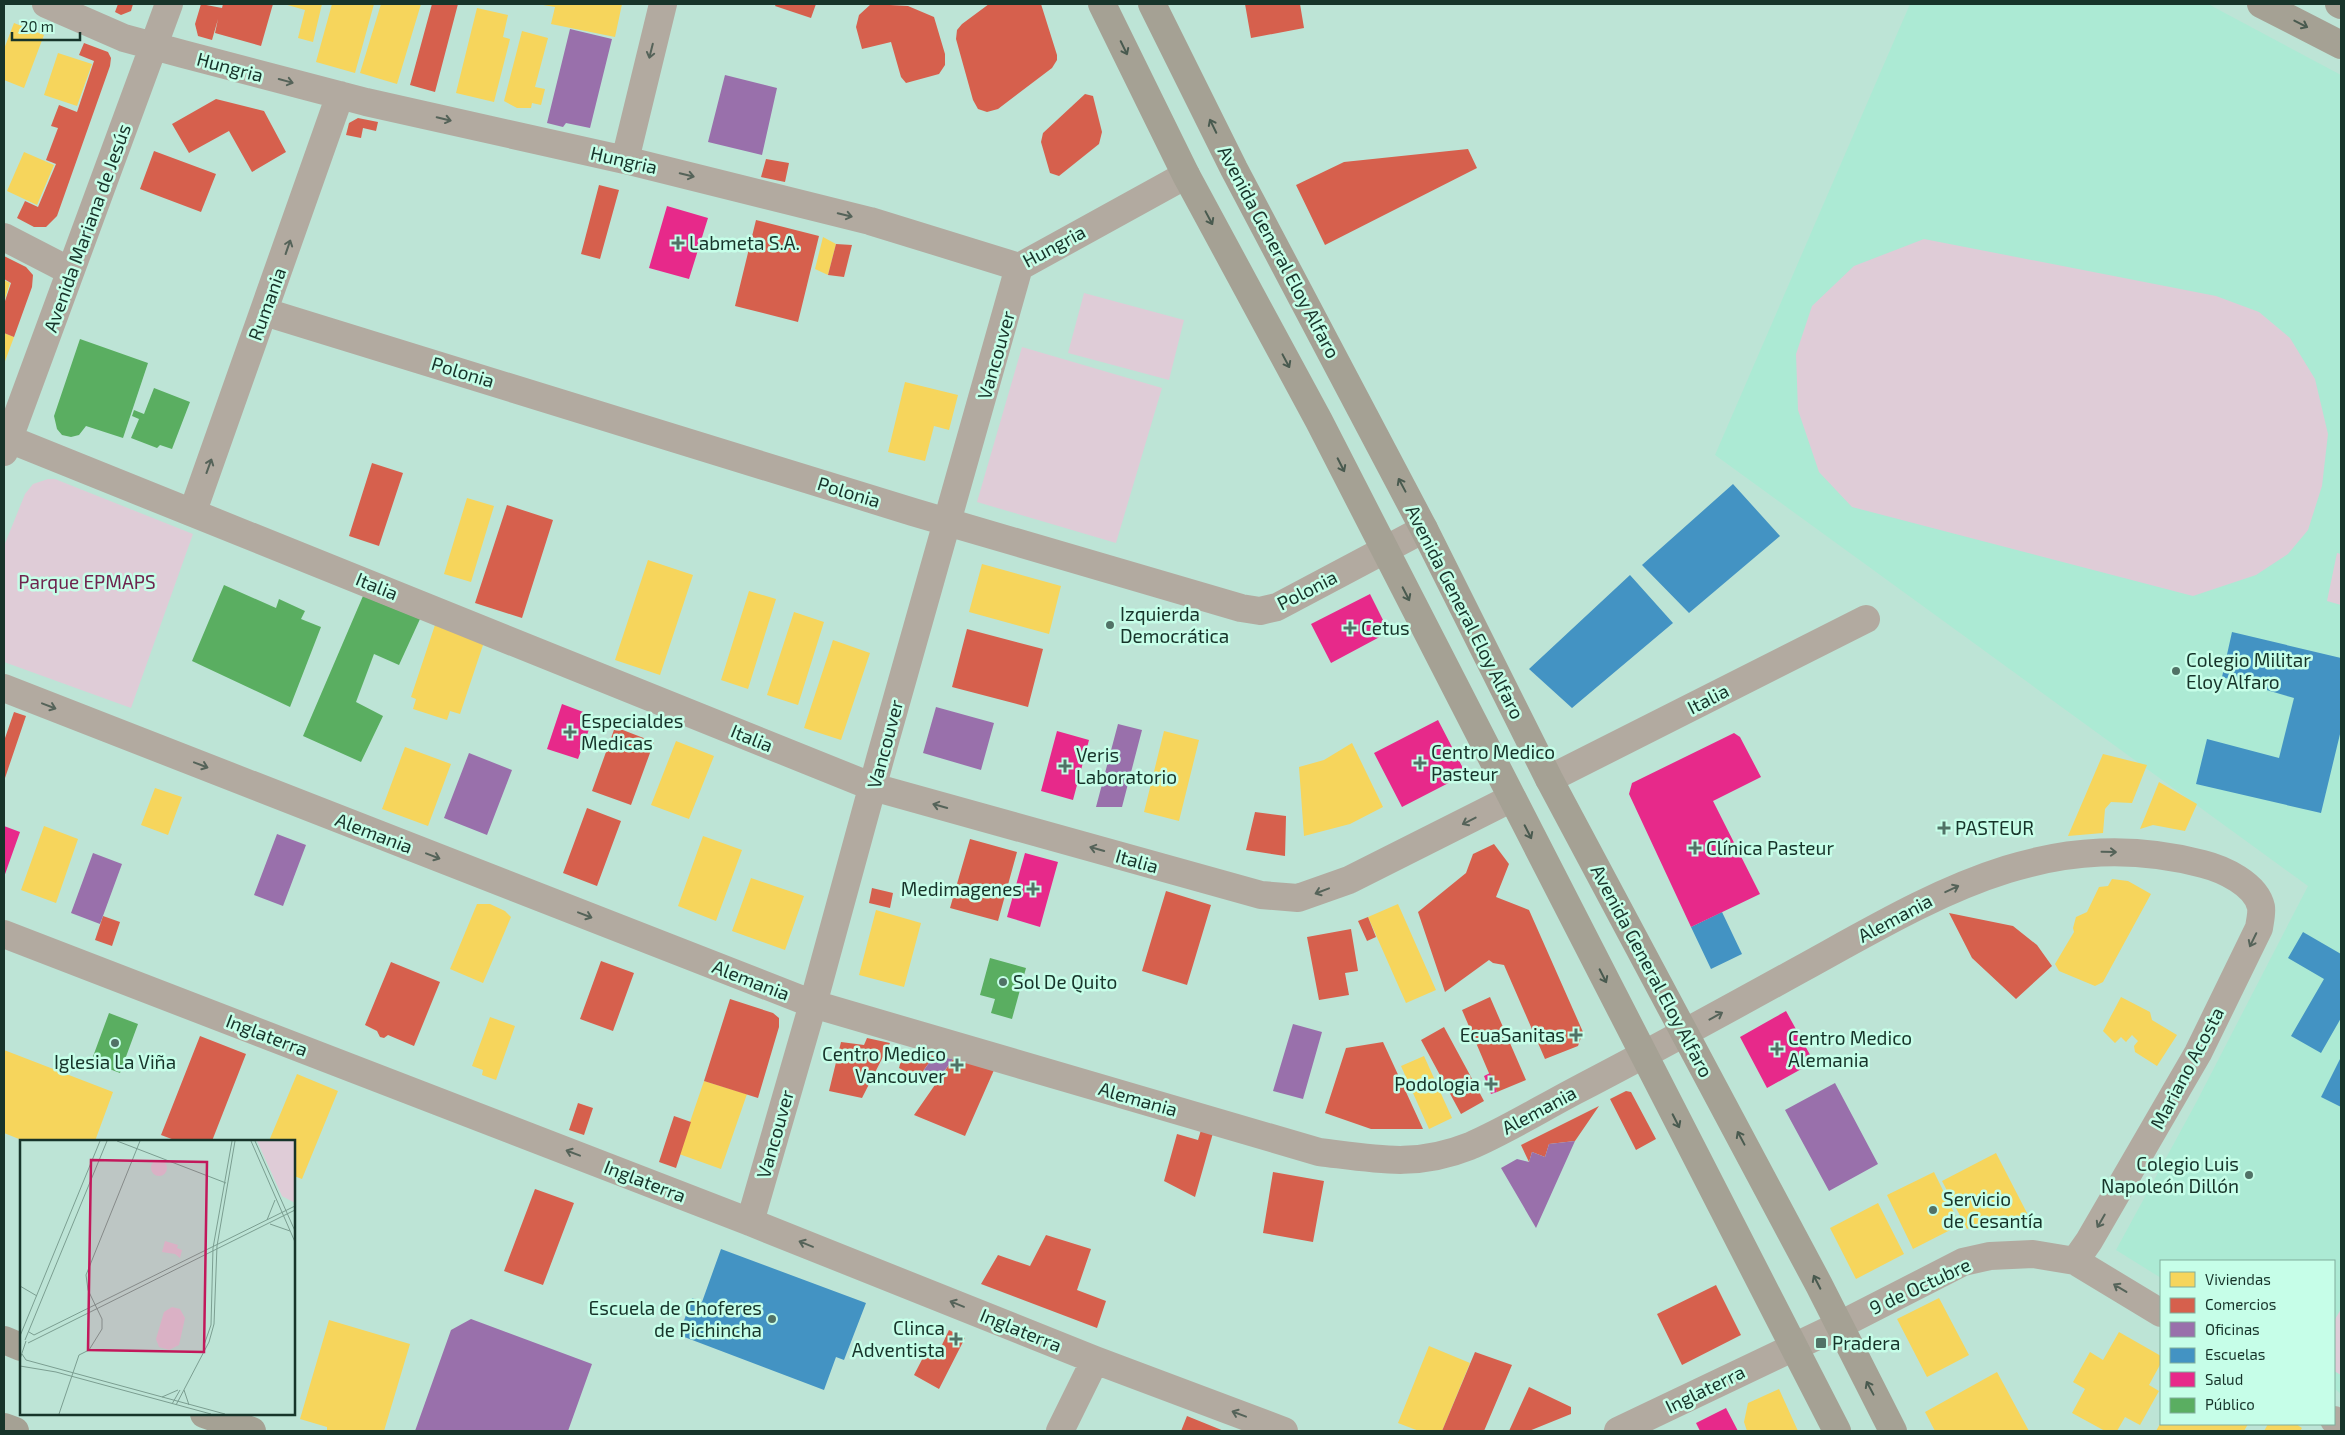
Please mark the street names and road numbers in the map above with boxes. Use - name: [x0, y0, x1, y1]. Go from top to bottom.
- street label: Hungria: [194, 47, 266, 86]
- street label: Avenida Mariana de Jesús: [38, 120, 135, 335]
- street label: Hungria: [588, 141, 660, 178]
- street label: Avenida General Eloy Alfaro: [1214, 142, 1345, 362]
- street label: Hungria: [1018, 219, 1089, 272]
- street label: Rumania: [243, 264, 290, 343]
- street label: Vancouver: [972, 308, 1019, 402]
- street label: Polonia: [429, 351, 497, 392]
- street label: Polonia: [815, 471, 883, 512]
- street label: Avenida General Eloy Alfaro: [1401, 501, 1530, 723]
- street label: Polonia: [1273, 565, 1341, 614]
- street label: Italia: [353, 567, 402, 604]
- street label: Italia: [1683, 678, 1732, 719]
- street label: Vancouver: [862, 697, 908, 791]
- street label: Italia: [728, 719, 777, 756]
- street label: Alemania: [332, 807, 416, 858]
- street label: Italia: [1113, 843, 1161, 878]
- street label: Avenida General Eloy Alfaro: [1587, 861, 1718, 1081]
- street label: Alemania: [1854, 888, 1936, 947]
- street label: Alemania: [709, 954, 793, 1005]
- street label: Mariano Acosta: [2145, 1003, 2228, 1133]
- street label: Inglaterra: [223, 1008, 311, 1061]
- street label: Alemania: [1096, 1076, 1180, 1121]
- street label: Alemania: [1498, 1080, 1580, 1139]
- street label: Vancouver: [751, 1087, 798, 1181]
- street label: Inglaterra: [601, 1154, 689, 1207]
- street label: 9 de Octubre: [1866, 1252, 1974, 1319]
- street label: Inglaterra: [977, 1303, 1065, 1356]
- street label: Inglaterra: [1661, 1359, 1748, 1418]

